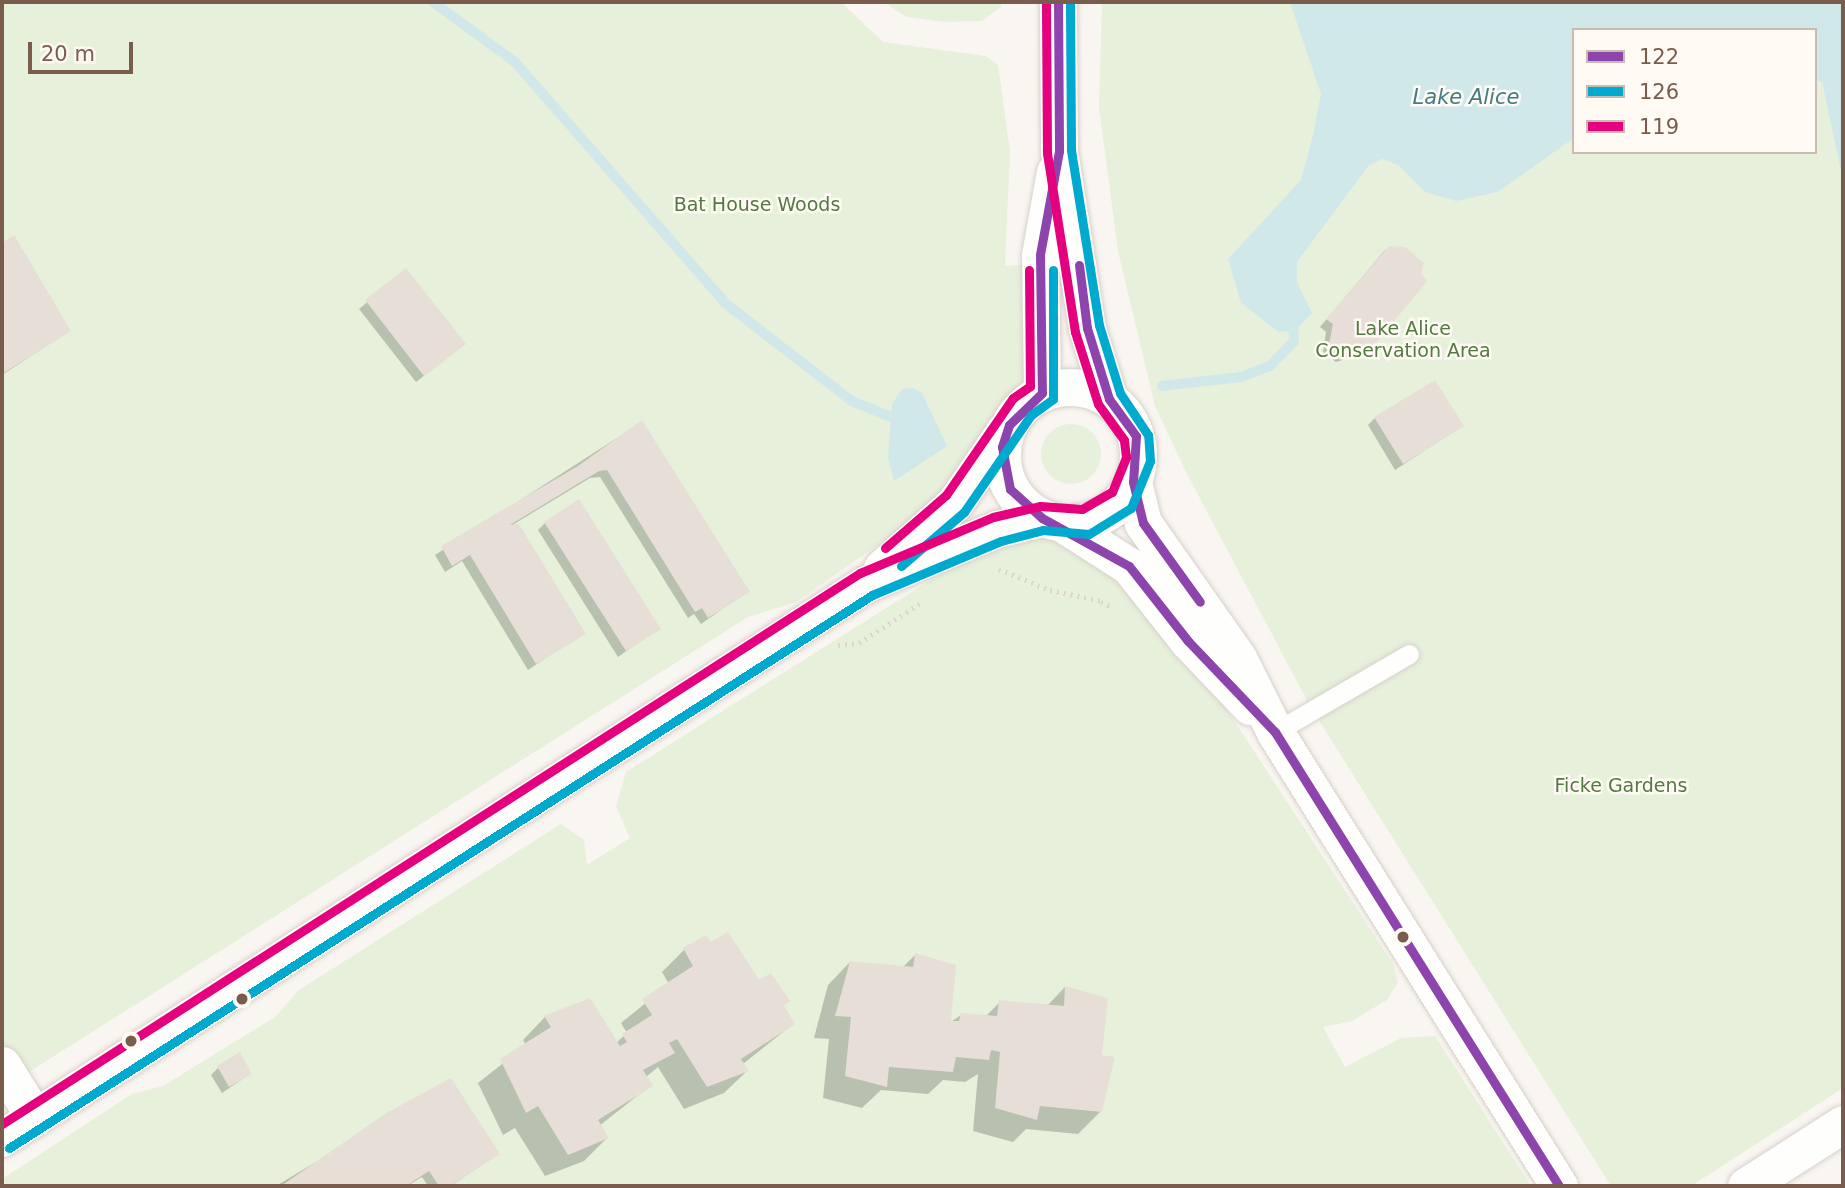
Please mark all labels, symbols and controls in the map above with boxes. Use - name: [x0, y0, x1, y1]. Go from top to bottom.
- scale bar: [32, 28, 136, 72]
- legend: [1572, 28, 1817, 154]
- text: 20 m: [41, 42, 95, 66]
- text: 122: [1639, 45, 1679, 69]
- text: 126: [1639, 80, 1679, 104]
- water label: Lake Alice: [1413, 84, 1519, 110]
- text: 119: [1639, 115, 1679, 139]
- park label: Bat House Woods: [674, 194, 840, 216]
- park label: Lake Alice Conservation Area: [1315, 318, 1491, 362]
- park label: Ficke Gardens: [1555, 775, 1687, 797]
- unlabelled marker: [1396, 930, 1410, 944]
- unlabelled marker: [235, 992, 249, 1006]
- unlabelled marker: [124, 1034, 138, 1048]

